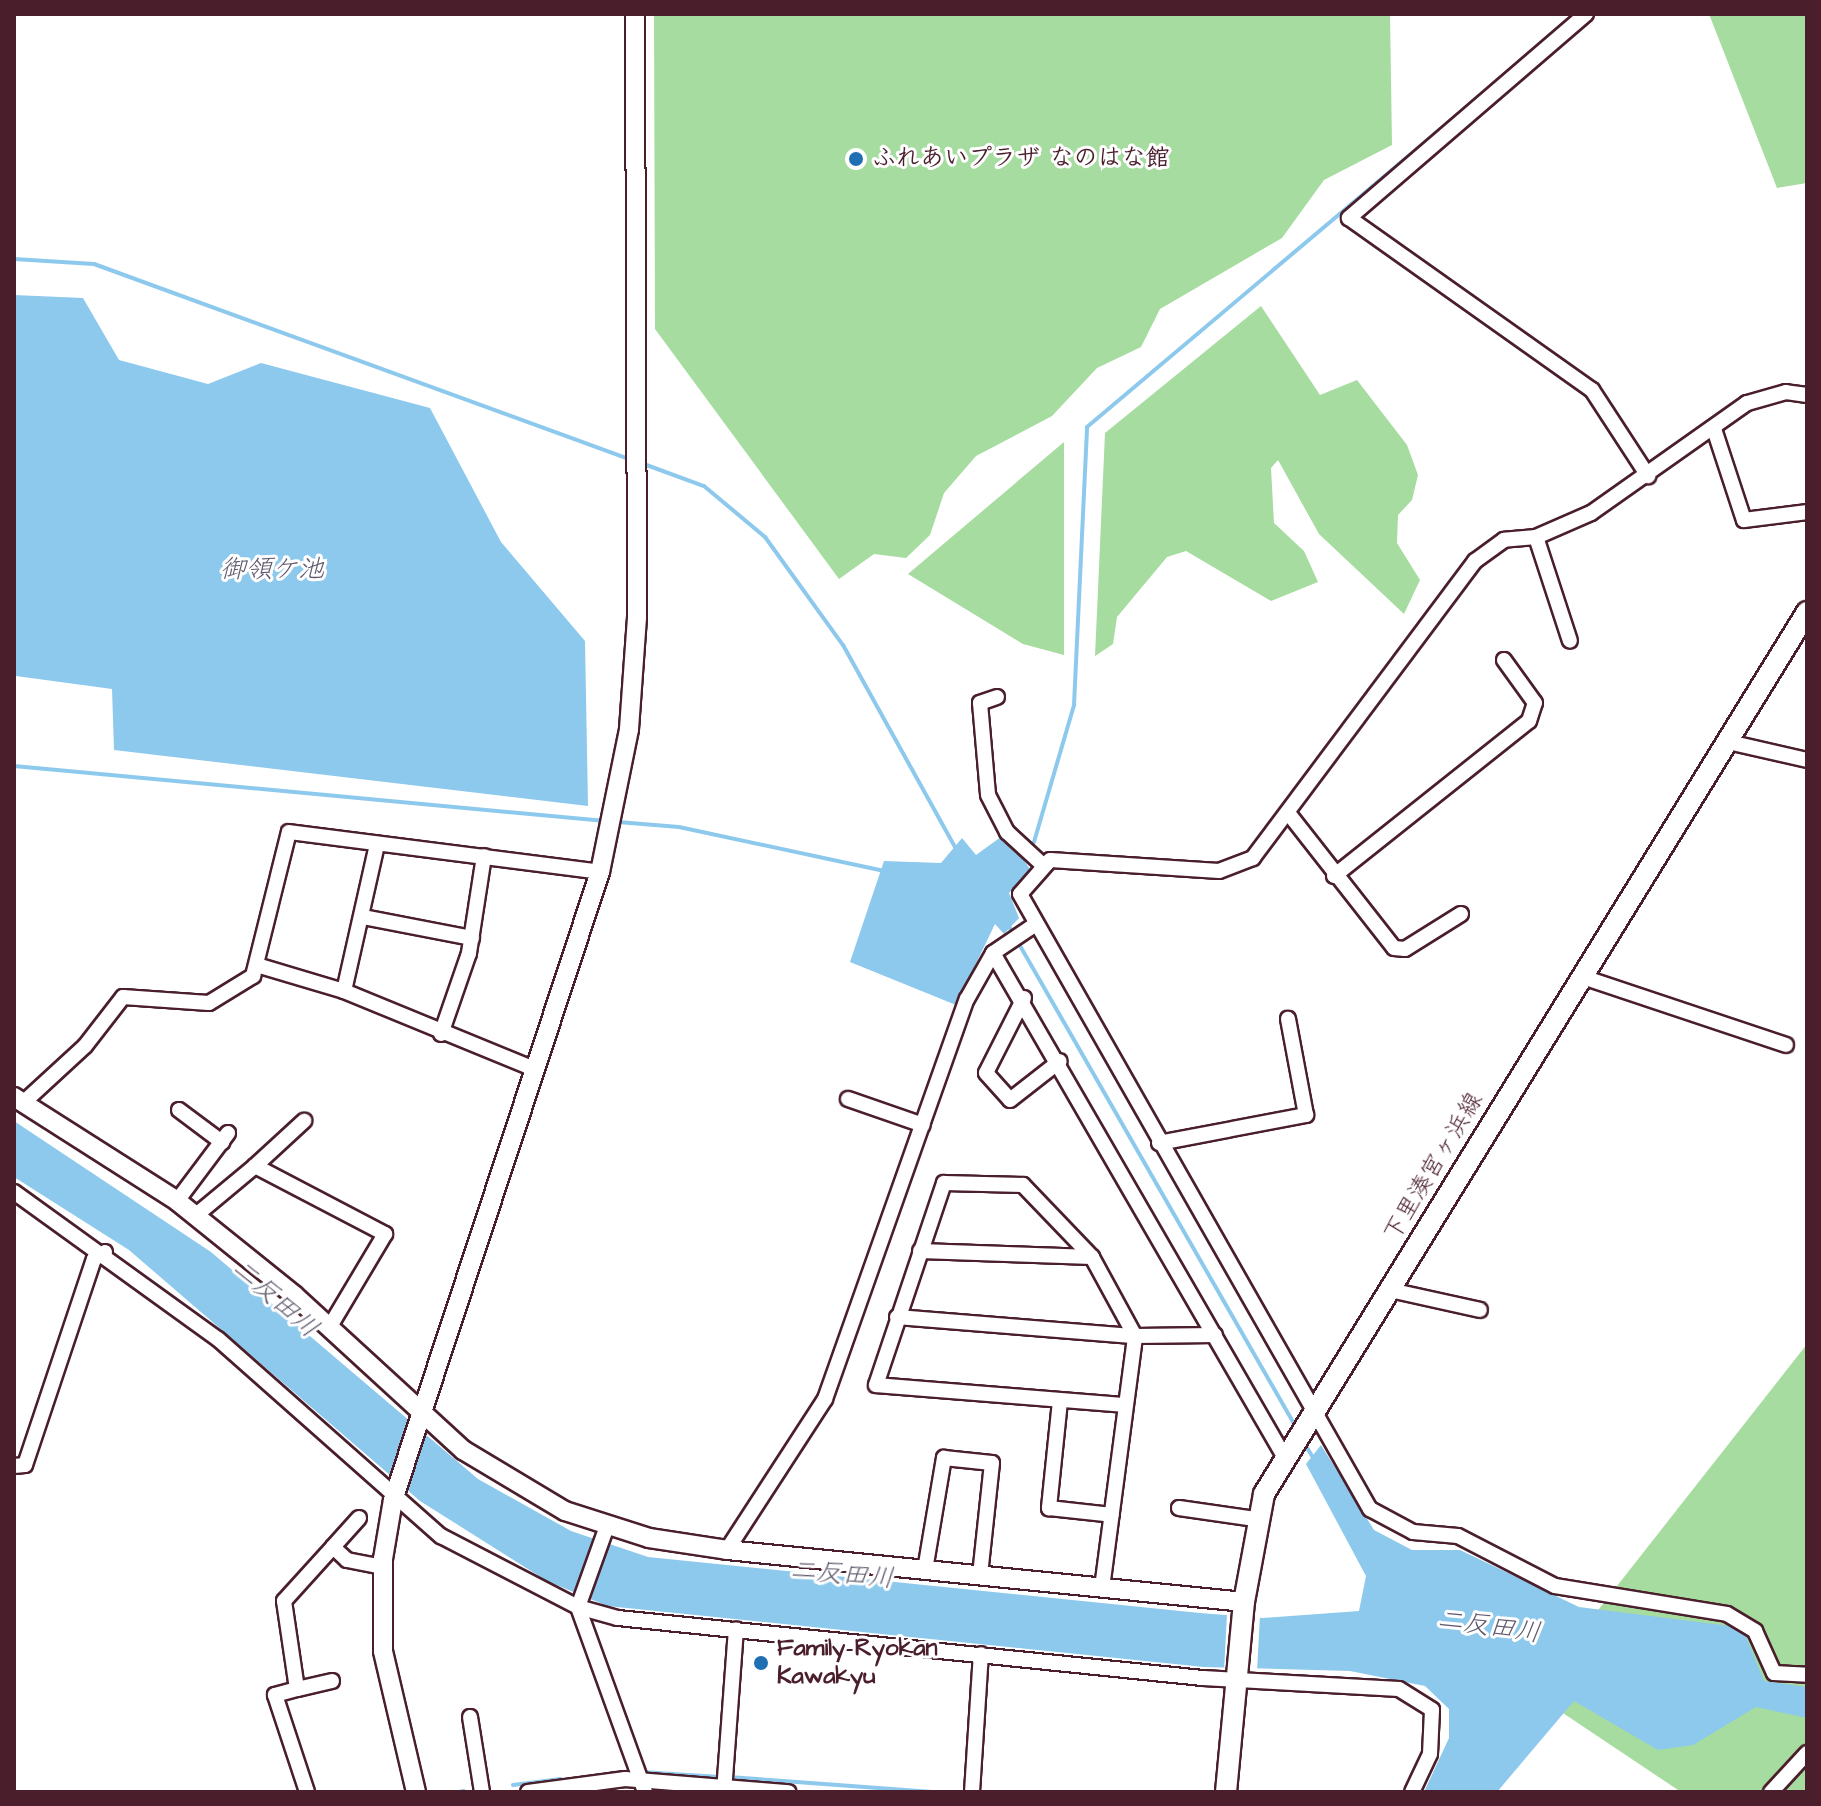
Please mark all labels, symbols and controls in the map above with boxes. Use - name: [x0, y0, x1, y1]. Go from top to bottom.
- place label: ふれあいプラザ なのはな館: [872, 145, 1170, 173]
- marker: ふれあいプラザ なのはな館: [847, 150, 865, 168]
- water label: 御領ケ池: [220, 554, 324, 586]
- street label: 下里湊宮ヶ浜線: [1378, 1088, 1490, 1246]
- water label: 二反田川: [226, 1253, 324, 1345]
- water label: 二反田川: [789, 1555, 895, 1595]
- water label: 二反田川: [1435, 1604, 1543, 1650]
- place label: Family Ryokan Kawakyu: [777, 1635, 937, 1691]
- marker: Family Ryokan Kawakyu: [752, 1654, 770, 1672]

